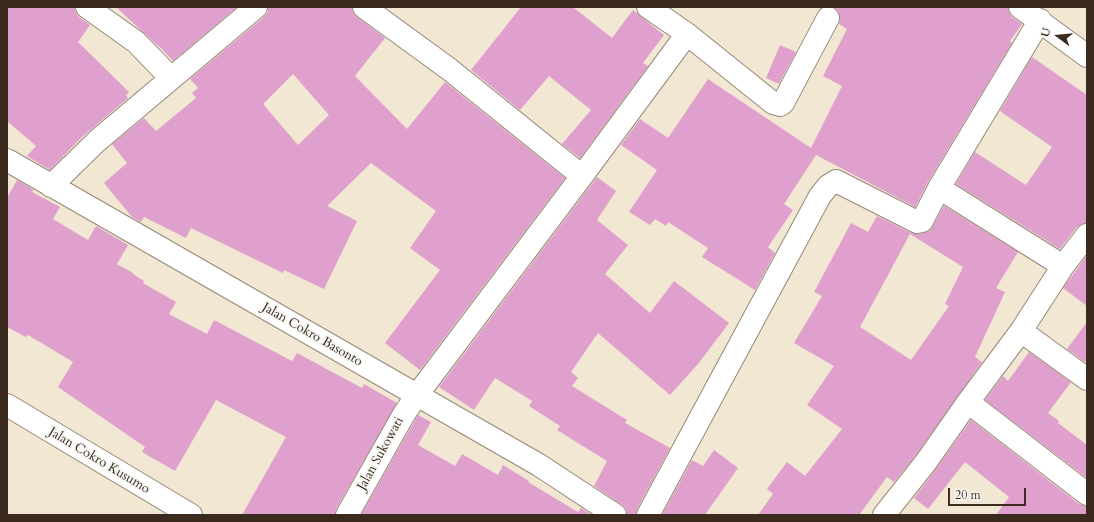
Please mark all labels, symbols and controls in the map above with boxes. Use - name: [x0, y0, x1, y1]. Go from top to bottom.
- north arrow: [1038, 16, 1078, 56]
- text: U: [1038, 26, 1054, 39]
- street label: Jalan Cokro Basonto: [259, 300, 365, 370]
- street label: Jalan Sukowati: [354, 415, 408, 493]
- street label: Jalan Cokro Kusumo: [46, 425, 152, 497]
- scale bar: [950, 480, 1028, 506]
- text: 20 m: [955, 487, 981, 503]

